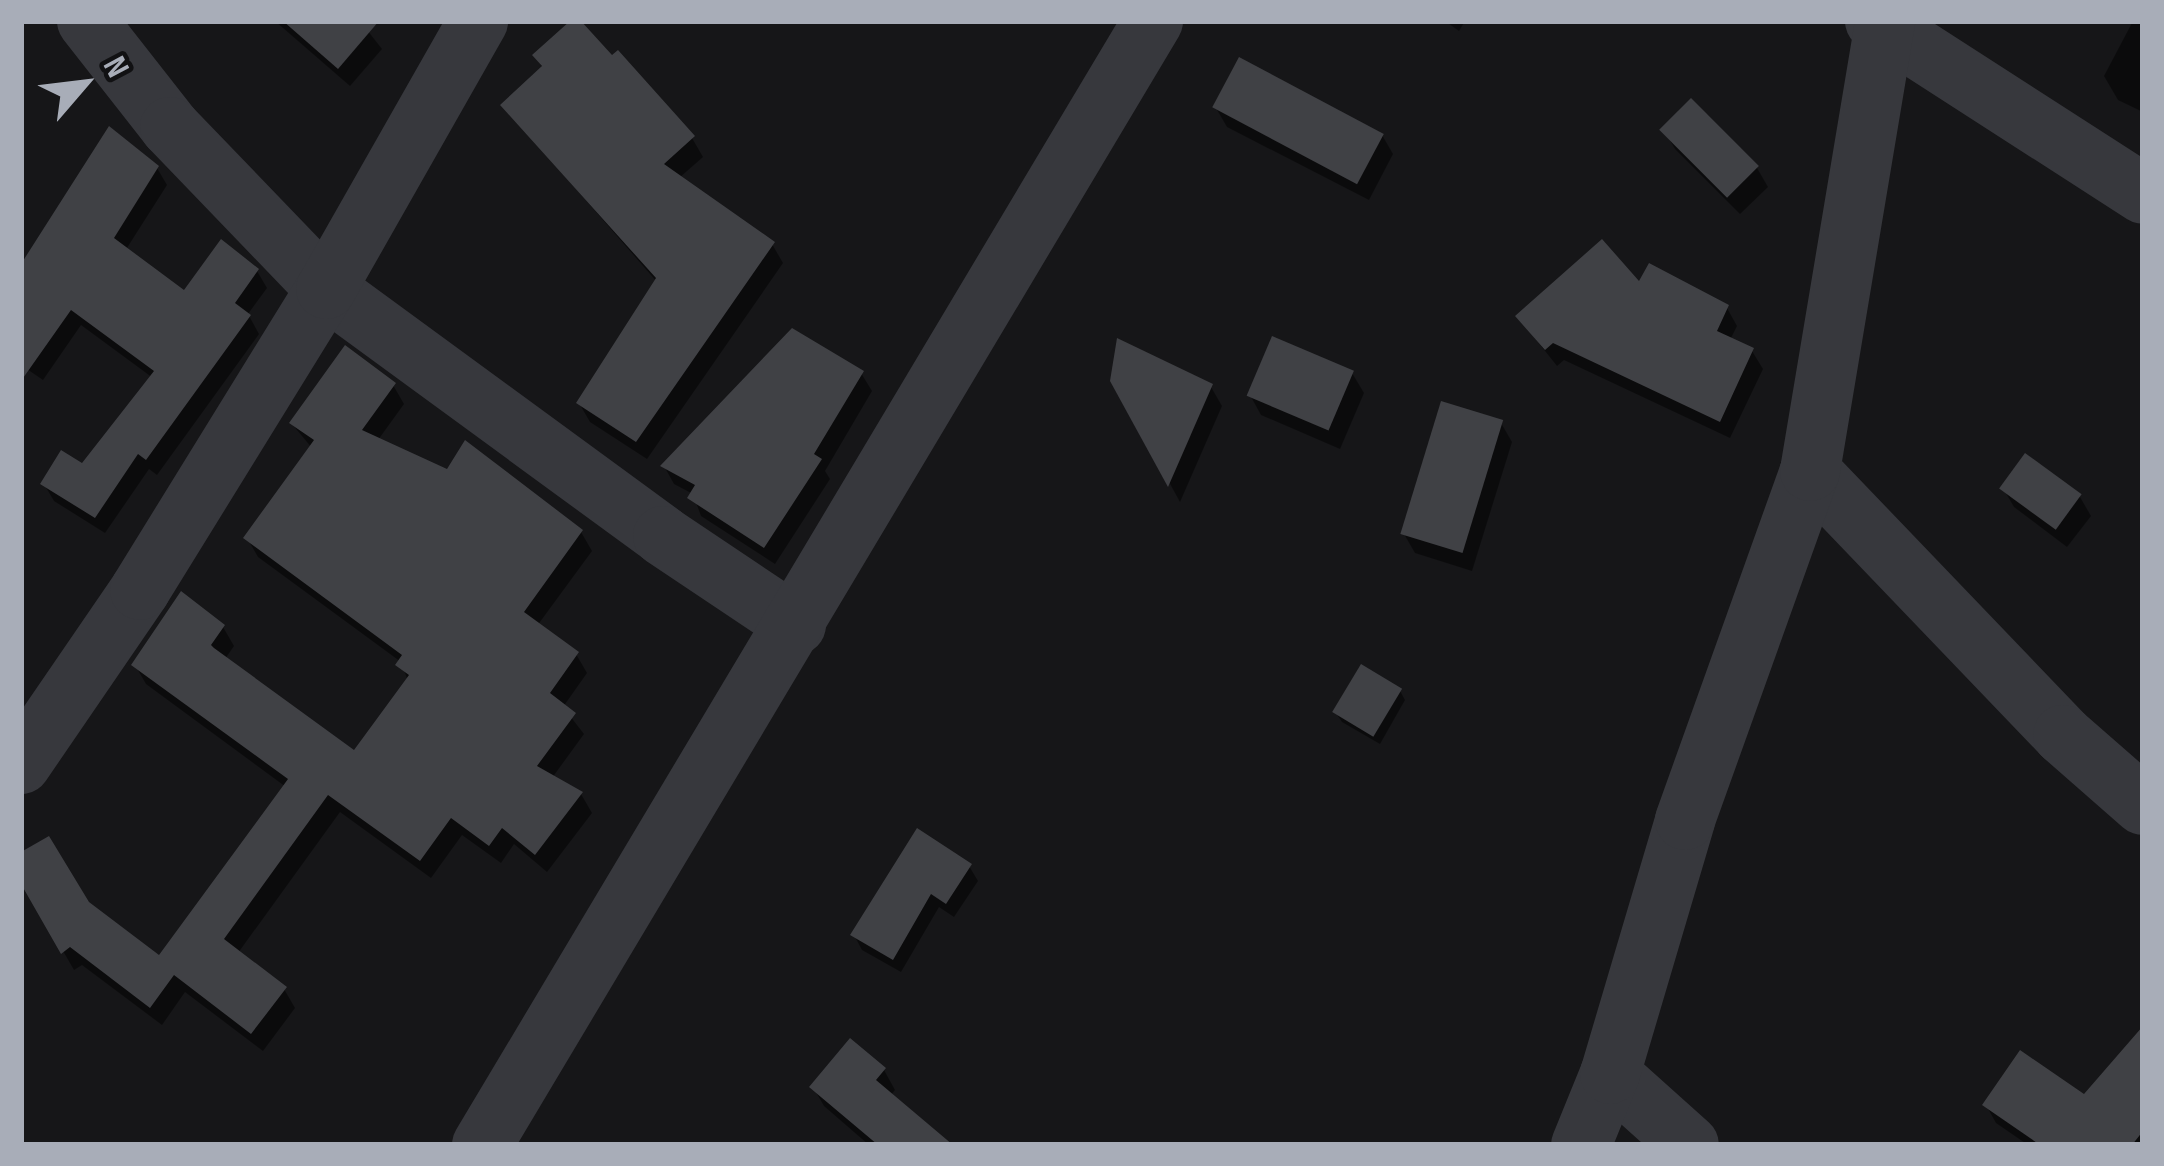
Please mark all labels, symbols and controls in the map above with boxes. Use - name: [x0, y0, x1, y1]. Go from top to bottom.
- north arrow: [24, 24, 144, 144]
- text: N: [94, 50, 138, 84]

